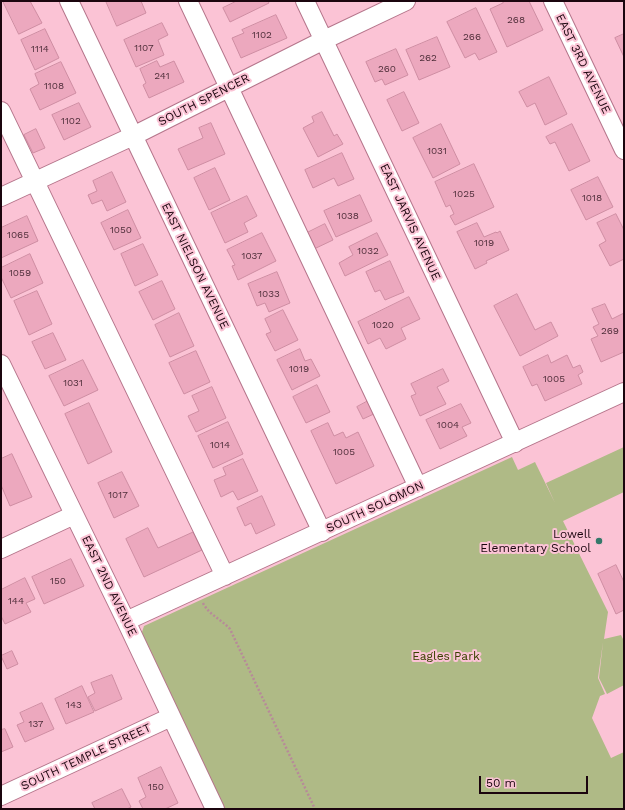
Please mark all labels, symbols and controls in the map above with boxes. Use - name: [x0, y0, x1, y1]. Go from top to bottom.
- street label: EAST 3RD AVENUE: [553, 12, 613, 116]
- house number: 268: [507, 14, 525, 26]
- house number: 1102: [252, 29, 272, 41]
- house number: 266: [463, 31, 481, 43]
- house number: 1107: [134, 42, 154, 54]
- house number: 1114: [31, 43, 49, 55]
- house number: 262: [419, 52, 437, 64]
- house number: 260: [378, 63, 396, 75]
- house number: 241: [154, 70, 170, 82]
- street label: SOUTH SPENCER: [156, 71, 252, 129]
- house number: 1108: [44, 80, 64, 92]
- house number: 1102: [61, 115, 81, 127]
- house number: 1031: [427, 145, 447, 157]
- street label: EAST JARVIS AVENUE: [377, 161, 443, 283]
- house number: 1025: [453, 188, 475, 200]
- house number: 1018: [582, 192, 602, 204]
- street label: EAST NIELSON AVENUE: [158, 201, 232, 331]
- house number: 1038: [337, 210, 359, 222]
- house number: 1050: [110, 224, 132, 236]
- house number: 1065: [7, 229, 29, 241]
- house number: 1019: [474, 237, 494, 249]
- house number: 1032: [357, 245, 379, 257]
- house number: 1037: [242, 250, 262, 262]
- house number: 1059: [9, 267, 31, 279]
- house number: 1033: [258, 288, 280, 300]
- house number: 1020: [372, 319, 394, 331]
- house number: 269: [601, 325, 619, 337]
- house number: 1019: [289, 363, 309, 375]
- house number: 1005: [543, 373, 565, 385]
- house number: 1031: [63, 377, 83, 389]
- house number: 1004: [437, 419, 459, 431]
- house number: 1014: [210, 439, 230, 451]
- house number: 1005: [333, 446, 355, 458]
- street label: SOUTH SOLOMON: [324, 478, 426, 536]
- house number: 1017: [108, 489, 128, 501]
- place label: Lowell Elementary School: [480, 527, 591, 555]
- street label: EAST 2ND AVENUE: [78, 533, 140, 639]
- marker: Lowell Elementary School: [594, 536, 604, 546]
- house number: 150: [50, 575, 66, 587]
- house number: 144: [8, 595, 24, 607]
- park label: Eagles Park: [412, 649, 480, 663]
- house number: 143: [66, 699, 82, 711]
- house number: 137: [29, 718, 43, 730]
- street label: SOUTH TEMPLE STREET: [19, 721, 153, 793]
- scale bar: [481, 768, 590, 794]
- text: 50 m: [486, 776, 516, 790]
- house number: 150: [148, 781, 164, 793]

